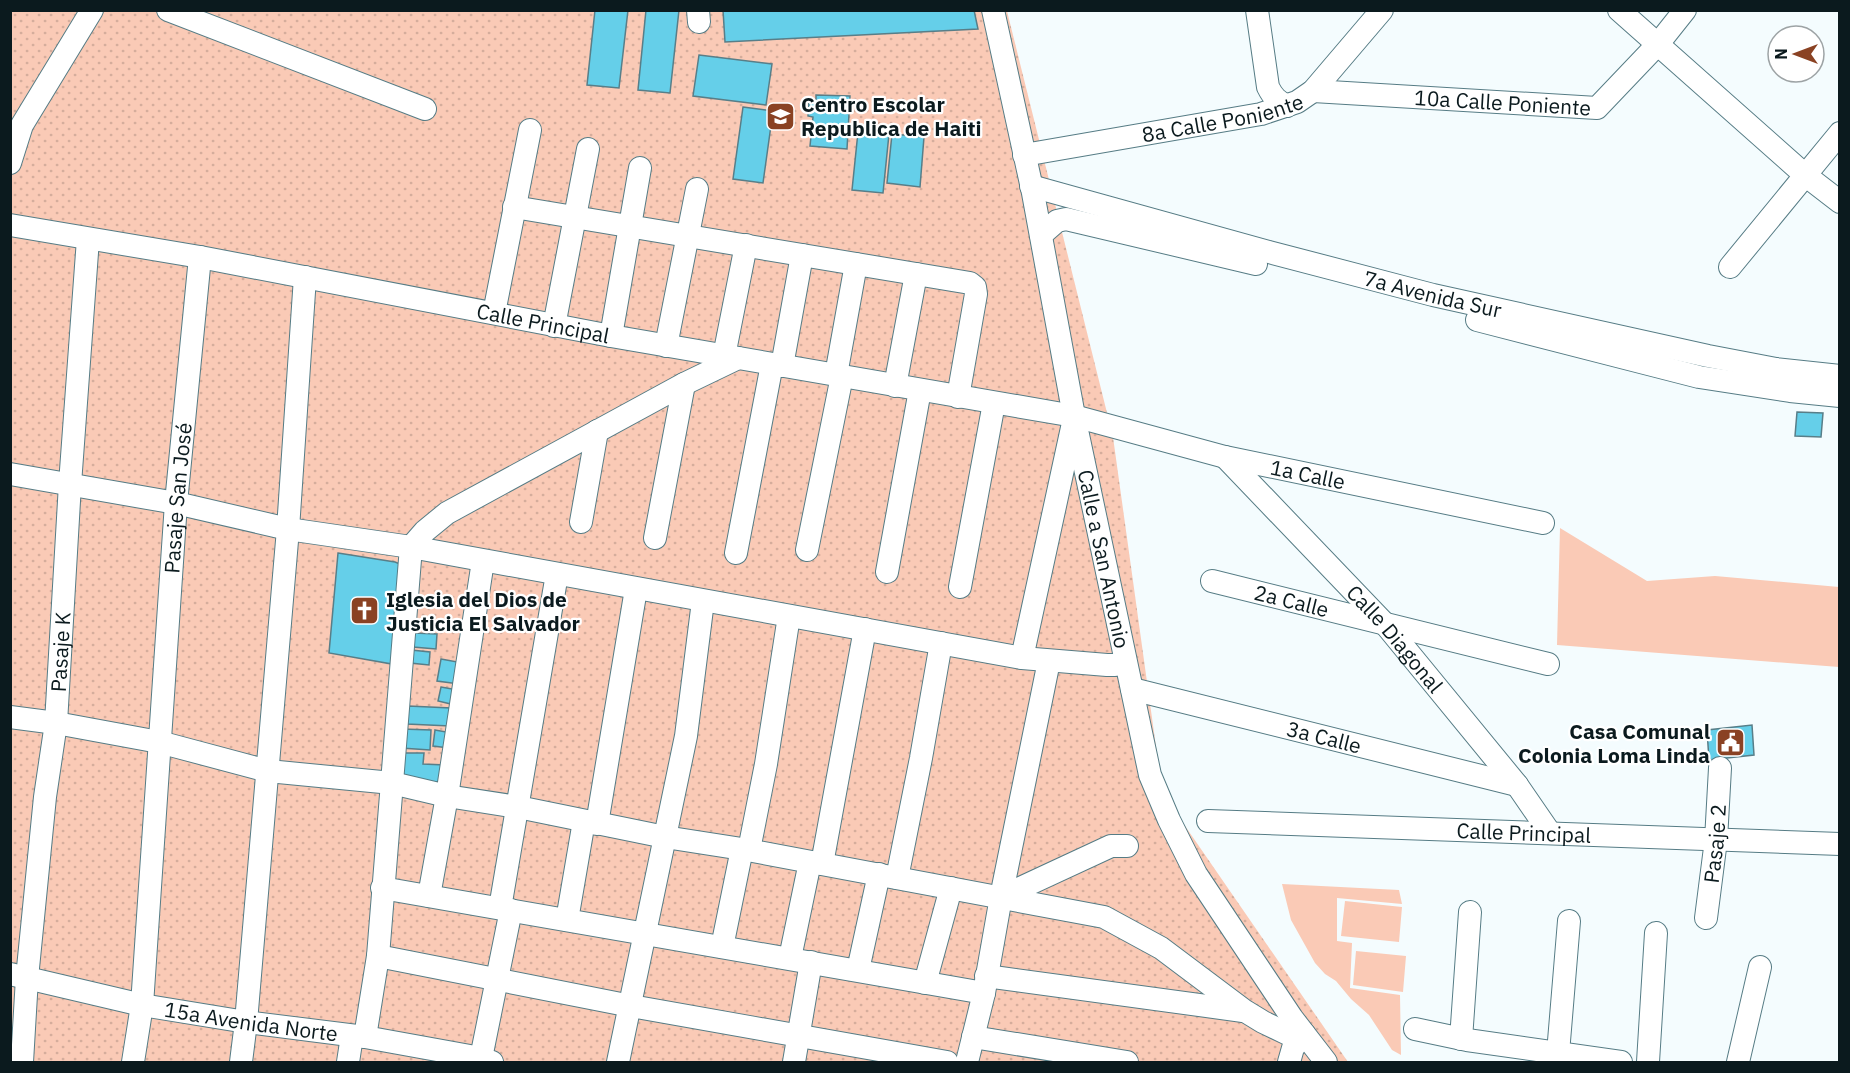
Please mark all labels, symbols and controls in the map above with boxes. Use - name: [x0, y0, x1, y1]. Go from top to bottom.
- north arrow: [1766, 24, 1826, 84]
- text: N: [1771, 48, 1791, 60]
- street label: 10a Calle Poniente: [1413, 83, 1592, 122]
- street label: 8a Calle Poniente: [1140, 87, 1307, 148]
- place label: Centro Escolar Republica de Haiti: [801, 90, 982, 142]
- school or university icon: Centro Escolar Republica de Haiti: [764, 100, 796, 132]
- street label: 7a Avenida Sur: [1361, 263, 1505, 324]
- street label: Calle Principal: [474, 296, 612, 349]
- street label: Pasaje San José: [157, 421, 198, 574]
- street label: 1a Calle: [1268, 453, 1348, 496]
- street label: Calle a San Antonio: [1072, 467, 1137, 651]
- street label: 2a Calle: [1251, 578, 1332, 623]
- street label: Calle Diagonal: [1341, 579, 1450, 699]
- place label: Iglesia del Dios de Justicia El Salvador: [386, 585, 581, 637]
- church icon: Iglesia del Dios de Justicia El Salvador: [349, 595, 381, 627]
- street label: Pasaje K: [44, 611, 76, 693]
- street label: 3a Calle: [1284, 714, 1364, 760]
- place label: Casa Comunal Colonia Loma Linda: [1518, 717, 1710, 769]
- public building icon: Casa Comunal Colonia Loma Linda: [1715, 727, 1747, 759]
- street label: Pasaje 2: [1697, 803, 1732, 885]
- street label: Calle Principal: [1456, 816, 1592, 849]
- street label: 15a Avenida Norte: [162, 995, 340, 1047]

